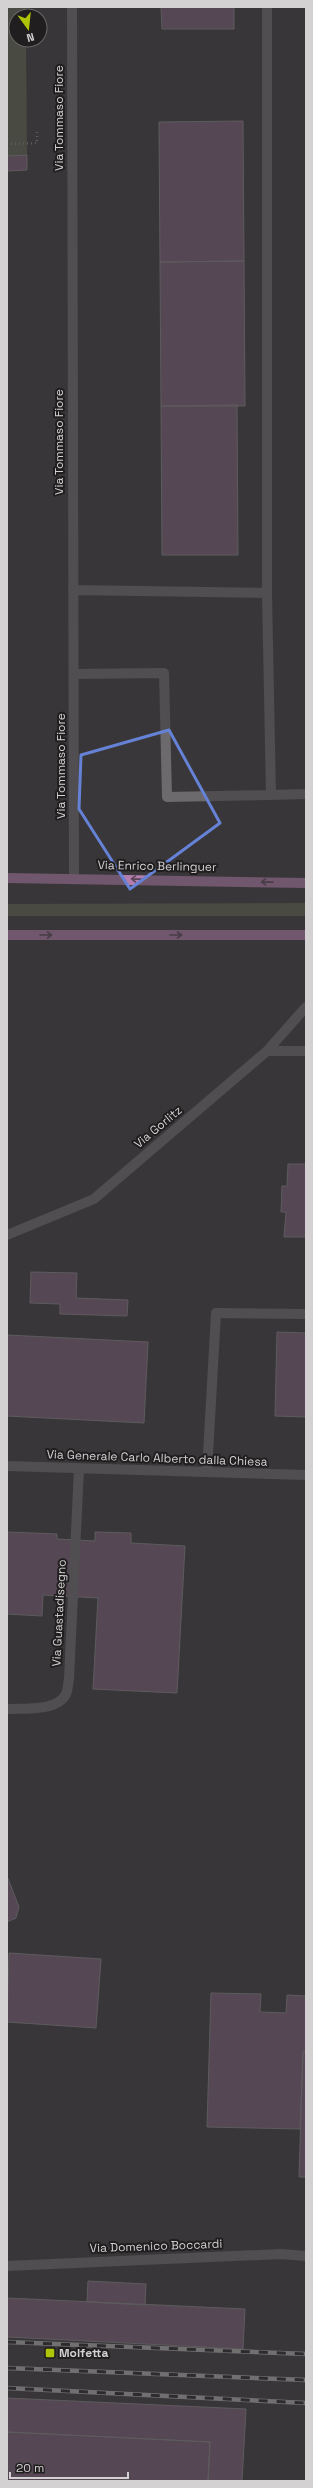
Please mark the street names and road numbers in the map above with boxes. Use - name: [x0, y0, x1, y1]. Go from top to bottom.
- street label: Via Tommaso Fiore: [51, 65, 67, 171]
- street label: Via Tommaso Fiore: [51, 389, 67, 495]
- street label: Via Tommaso Fiore: [53, 713, 69, 819]
- street label: Via Enrico Berlinguer: [97, 857, 217, 875]
- street label: Via Gorlitz: [131, 1102, 185, 1152]
- street label: Via Generale Carlo Alberto dalla Chiesa: [46, 1446, 268, 1470]
- street label: Via Guastadisegno: [48, 1559, 70, 1667]
- street label: Via Domenico Boccardi: [89, 2236, 223, 2256]

